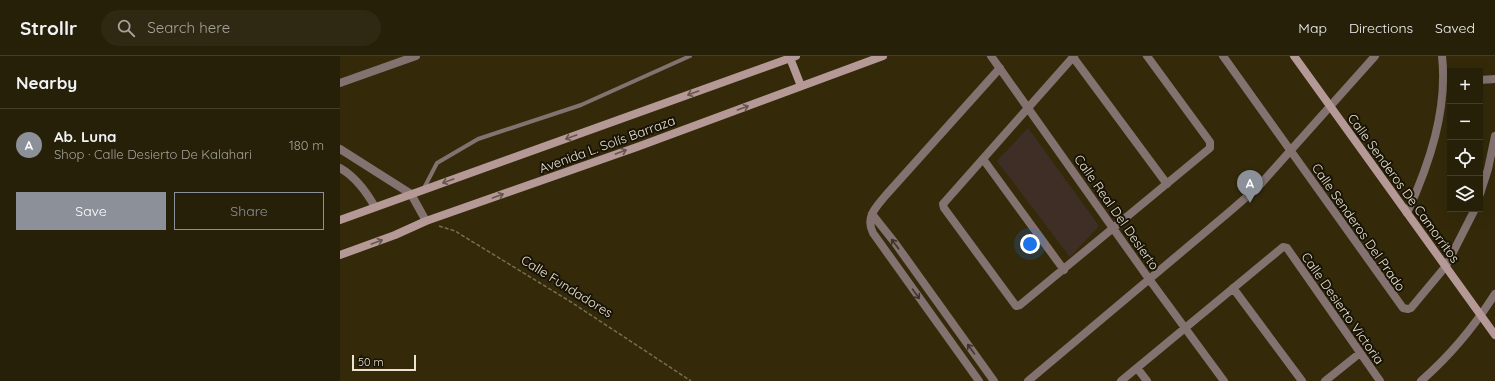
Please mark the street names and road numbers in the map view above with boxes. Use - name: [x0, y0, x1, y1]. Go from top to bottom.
- street label: Calle Senderos De Camorritos: [1345, 110, 1463, 266]
- street label: Avenida L. Solís Barraza: [537, 112, 677, 176]
- street label: Calle Real Del Desierto: [1071, 151, 1163, 273]
- street label: Calle Senderos Del Prado: [1309, 160, 1409, 294]
- street label: Calle Desierto Victoria: [1298, 249, 1388, 367]
- street label: Calle Fundadores: [518, 251, 616, 321]

